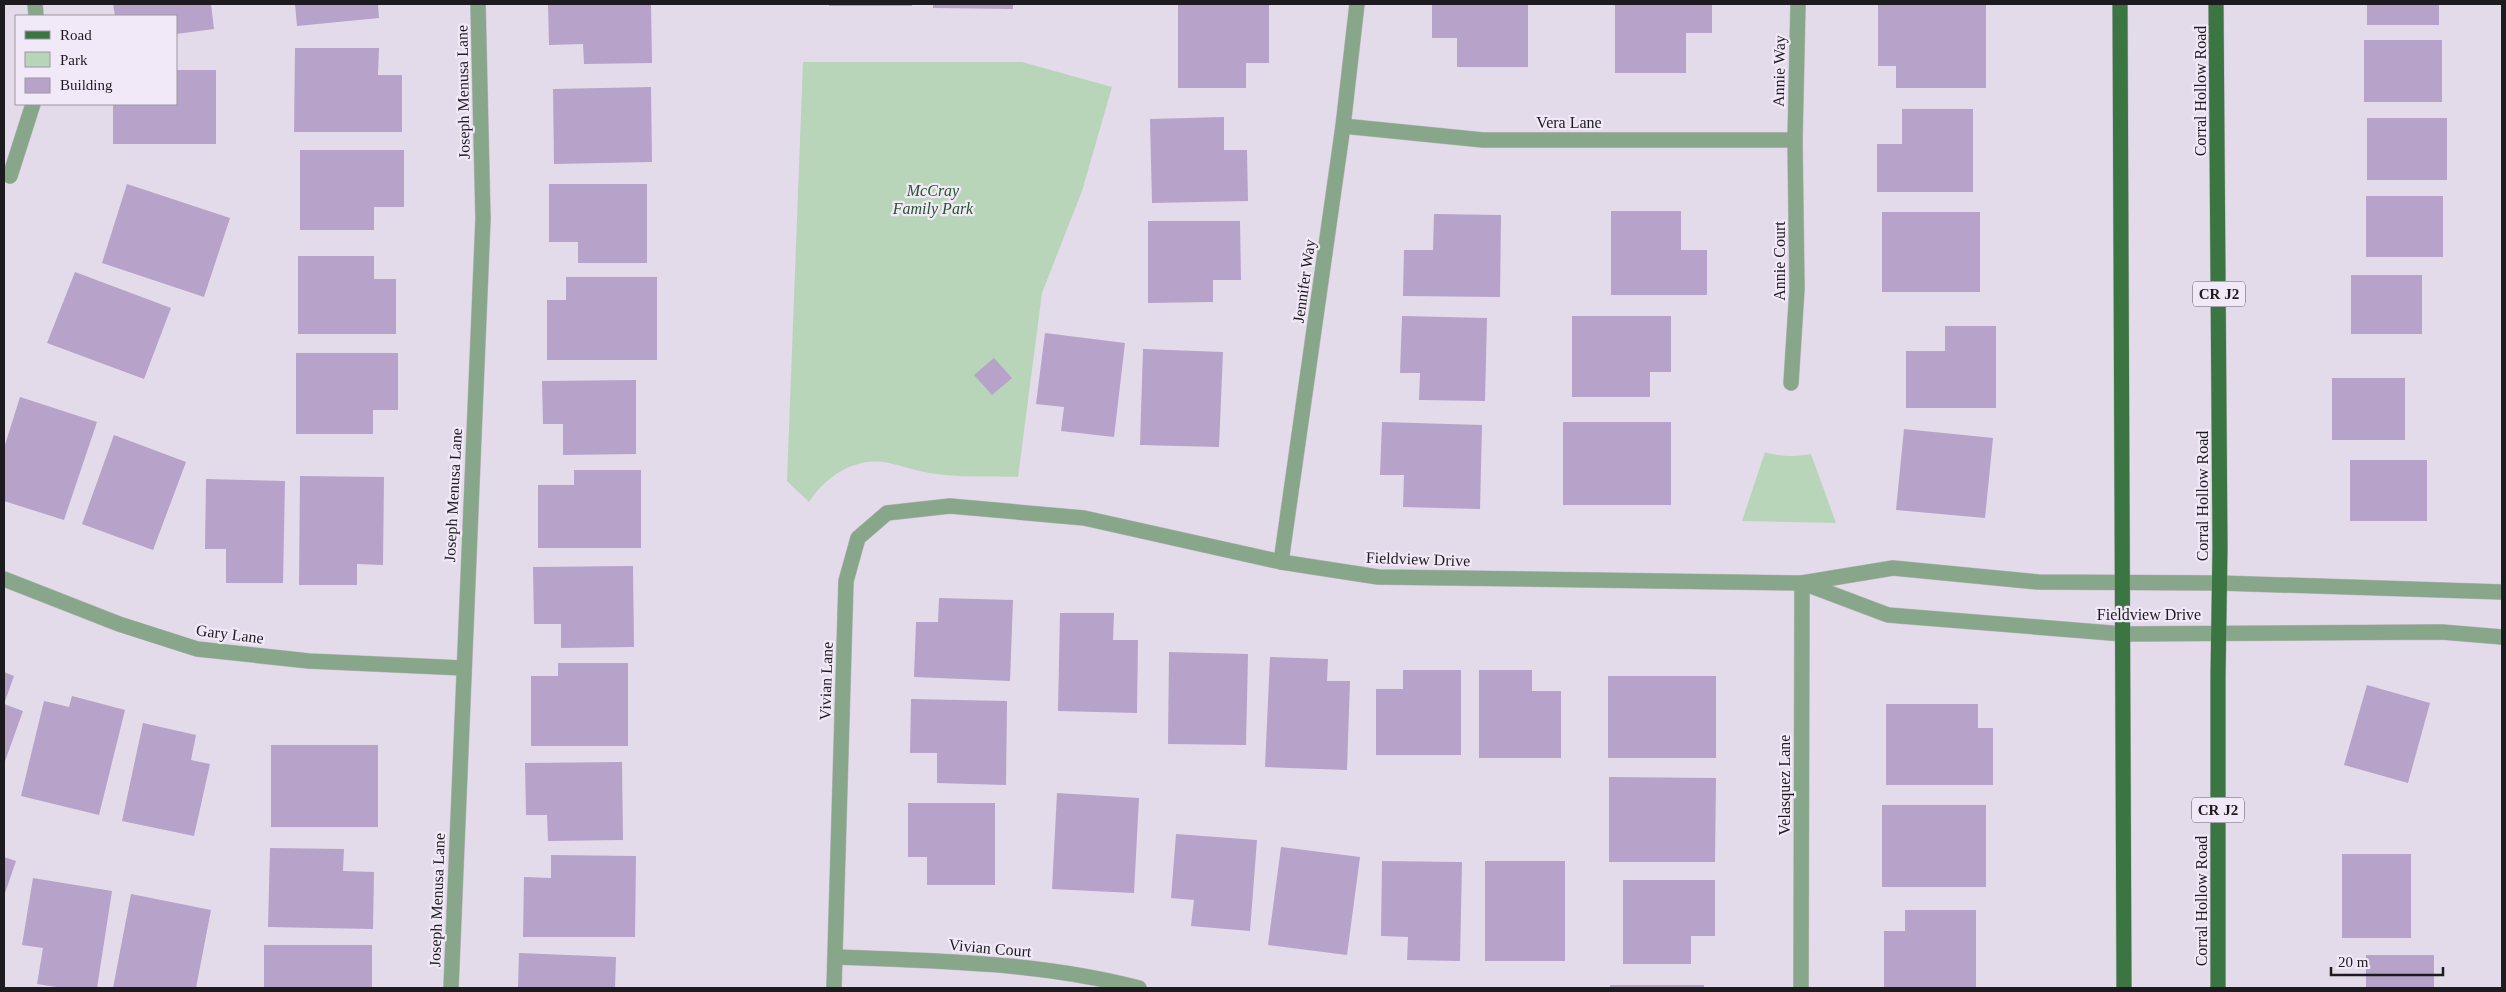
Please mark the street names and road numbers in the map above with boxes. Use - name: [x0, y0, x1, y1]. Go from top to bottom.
- street label: Joseph Menusa Lane: [453, 25, 474, 159]
- street label: Corral Hollow Road: [2192, 26, 2209, 156]
- street label: Annie Way: [1770, 35, 1789, 107]
- street label: Vera Lane: [1536, 114, 1602, 131]
- street label: Annie Court: [1771, 221, 1788, 301]
- street label: Jennifer Way: [1290, 238, 1319, 324]
- road number: CR J2: [2193, 282, 2245, 306]
- street label: Joseph Menusa Lane: [441, 428, 466, 562]
- street label: Corral Hollow Road: [2194, 431, 2211, 561]
- street label: Fieldview Drive: [1366, 549, 1470, 569]
- street label: Fieldview Drive: [2097, 606, 2201, 623]
- street label: Gary Lane: [195, 621, 265, 648]
- street label: Vivian Lane: [816, 641, 836, 721]
- street label: Velasquez Lane: [1776, 735, 1794, 835]
- road number: CR J2: [2192, 798, 2244, 822]
- street label: Joseph Menusa Lane: [426, 833, 449, 967]
- street label: Corral Hollow Road: [2193, 836, 2210, 966]
- street label: Vivian Court: [948, 936, 1033, 960]

